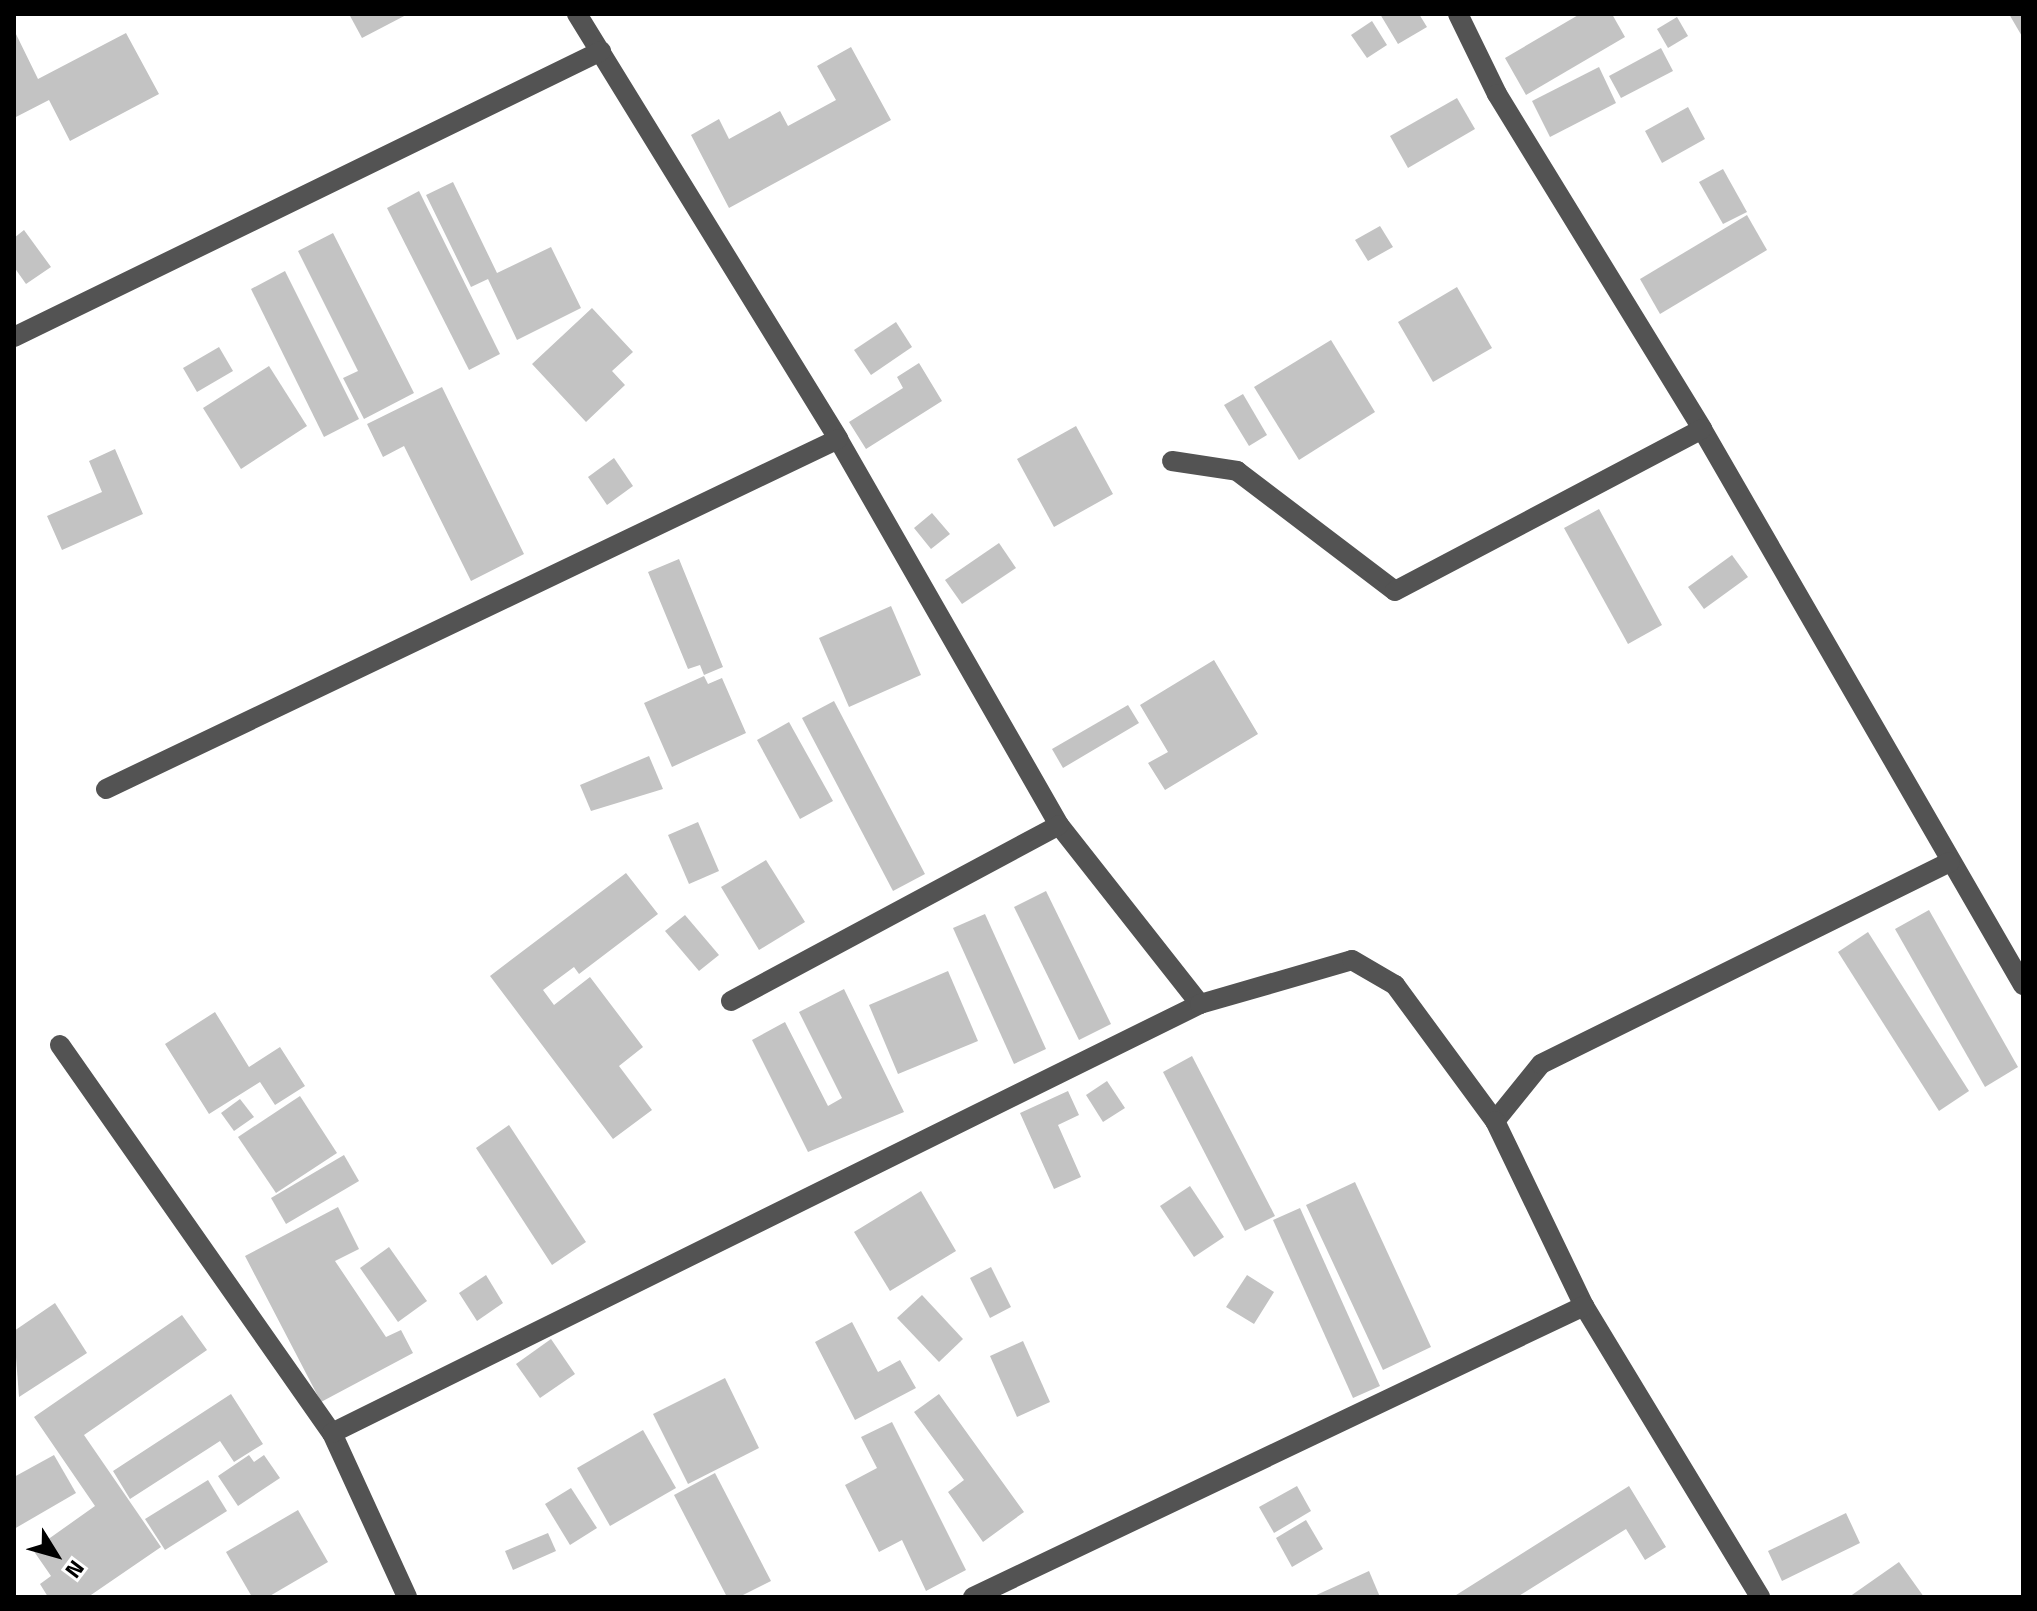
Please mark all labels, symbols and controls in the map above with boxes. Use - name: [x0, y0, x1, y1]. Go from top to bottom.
- north arrow: [16, 1515, 96, 1595]
- text: N: [57, 1553, 93, 1586]

